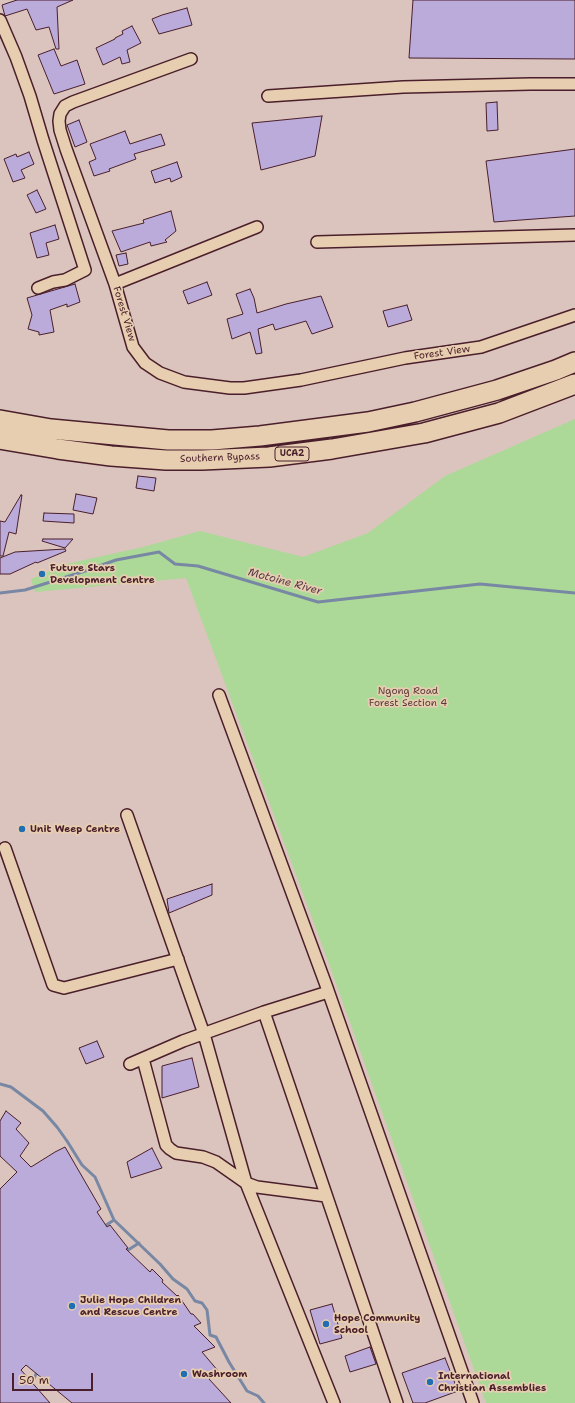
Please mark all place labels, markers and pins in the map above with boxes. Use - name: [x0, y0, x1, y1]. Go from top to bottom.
- place label: Future Stars Development Centre: [50, 562, 155, 586]
- marker: Future Stars Development Centre: [37, 569, 47, 579]
- place label: Unit Weep Centre: [30, 823, 120, 835]
- marker: Unit Weep Centre: [17, 824, 27, 834]
- place label: Julie Hope Children and Rescue Centre: [80, 1294, 181, 1318]
- marker: Julie Hope Children and Rescue Centre: [67, 1301, 77, 1311]
- place label: Hope Community School: [334, 1312, 420, 1336]
- marker: Hope Community School: [321, 1319, 331, 1329]
- place label: Washroom: [192, 1368, 247, 1380]
- marker: Washroom: [179, 1369, 189, 1379]
- place label: International Christian Assemblies: [438, 1370, 546, 1394]
- marker: International Christian Assemblies: [425, 1377, 435, 1387]

